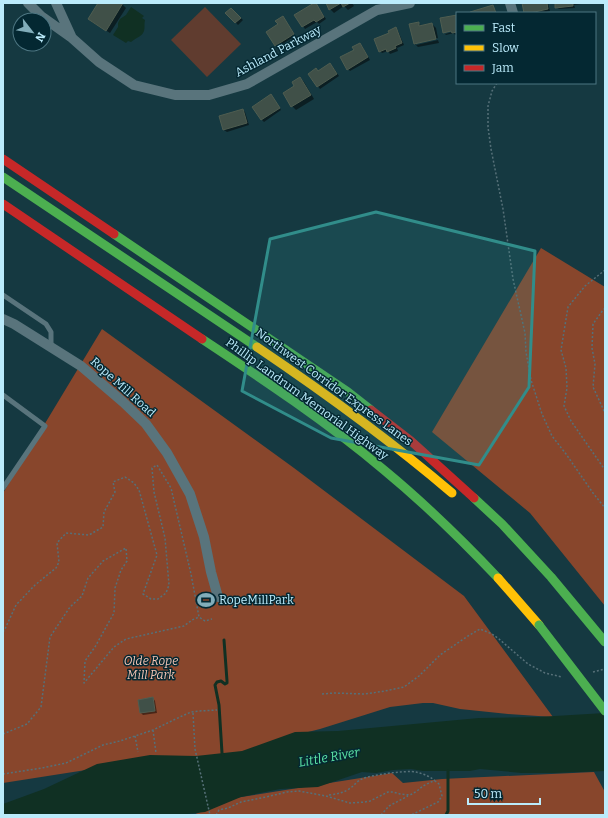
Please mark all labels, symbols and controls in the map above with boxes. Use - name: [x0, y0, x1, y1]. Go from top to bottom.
- north arrow: [12, 12, 52, 52]
- legend: [456, 12, 596, 84]
- text: Fast: [492, 21, 516, 35]
- street label: Ashland Parkway: [233, 22, 324, 80]
- text: N: [32, 30, 48, 44]
- text: Slow: [492, 41, 519, 55]
- text: Jam: [491, 61, 514, 75]
- street label: Northwest Corridor Express Lanes: [253, 325, 415, 449]
- street label: Phillip Landrum Memorial Highway: [223, 335, 392, 463]
- street label: Rope Mill Road: [88, 354, 158, 420]
- sports icon: RopeMillPark: [196, 590, 216, 610]
- place label: RopeMillPark: [219, 593, 294, 607]
- park label: Olde Rope Mill Park: [124, 654, 178, 682]
- water label: Little River: [297, 744, 361, 770]
- scale bar: [468, 780, 540, 806]
- text: 50 m: [474, 787, 503, 801]

